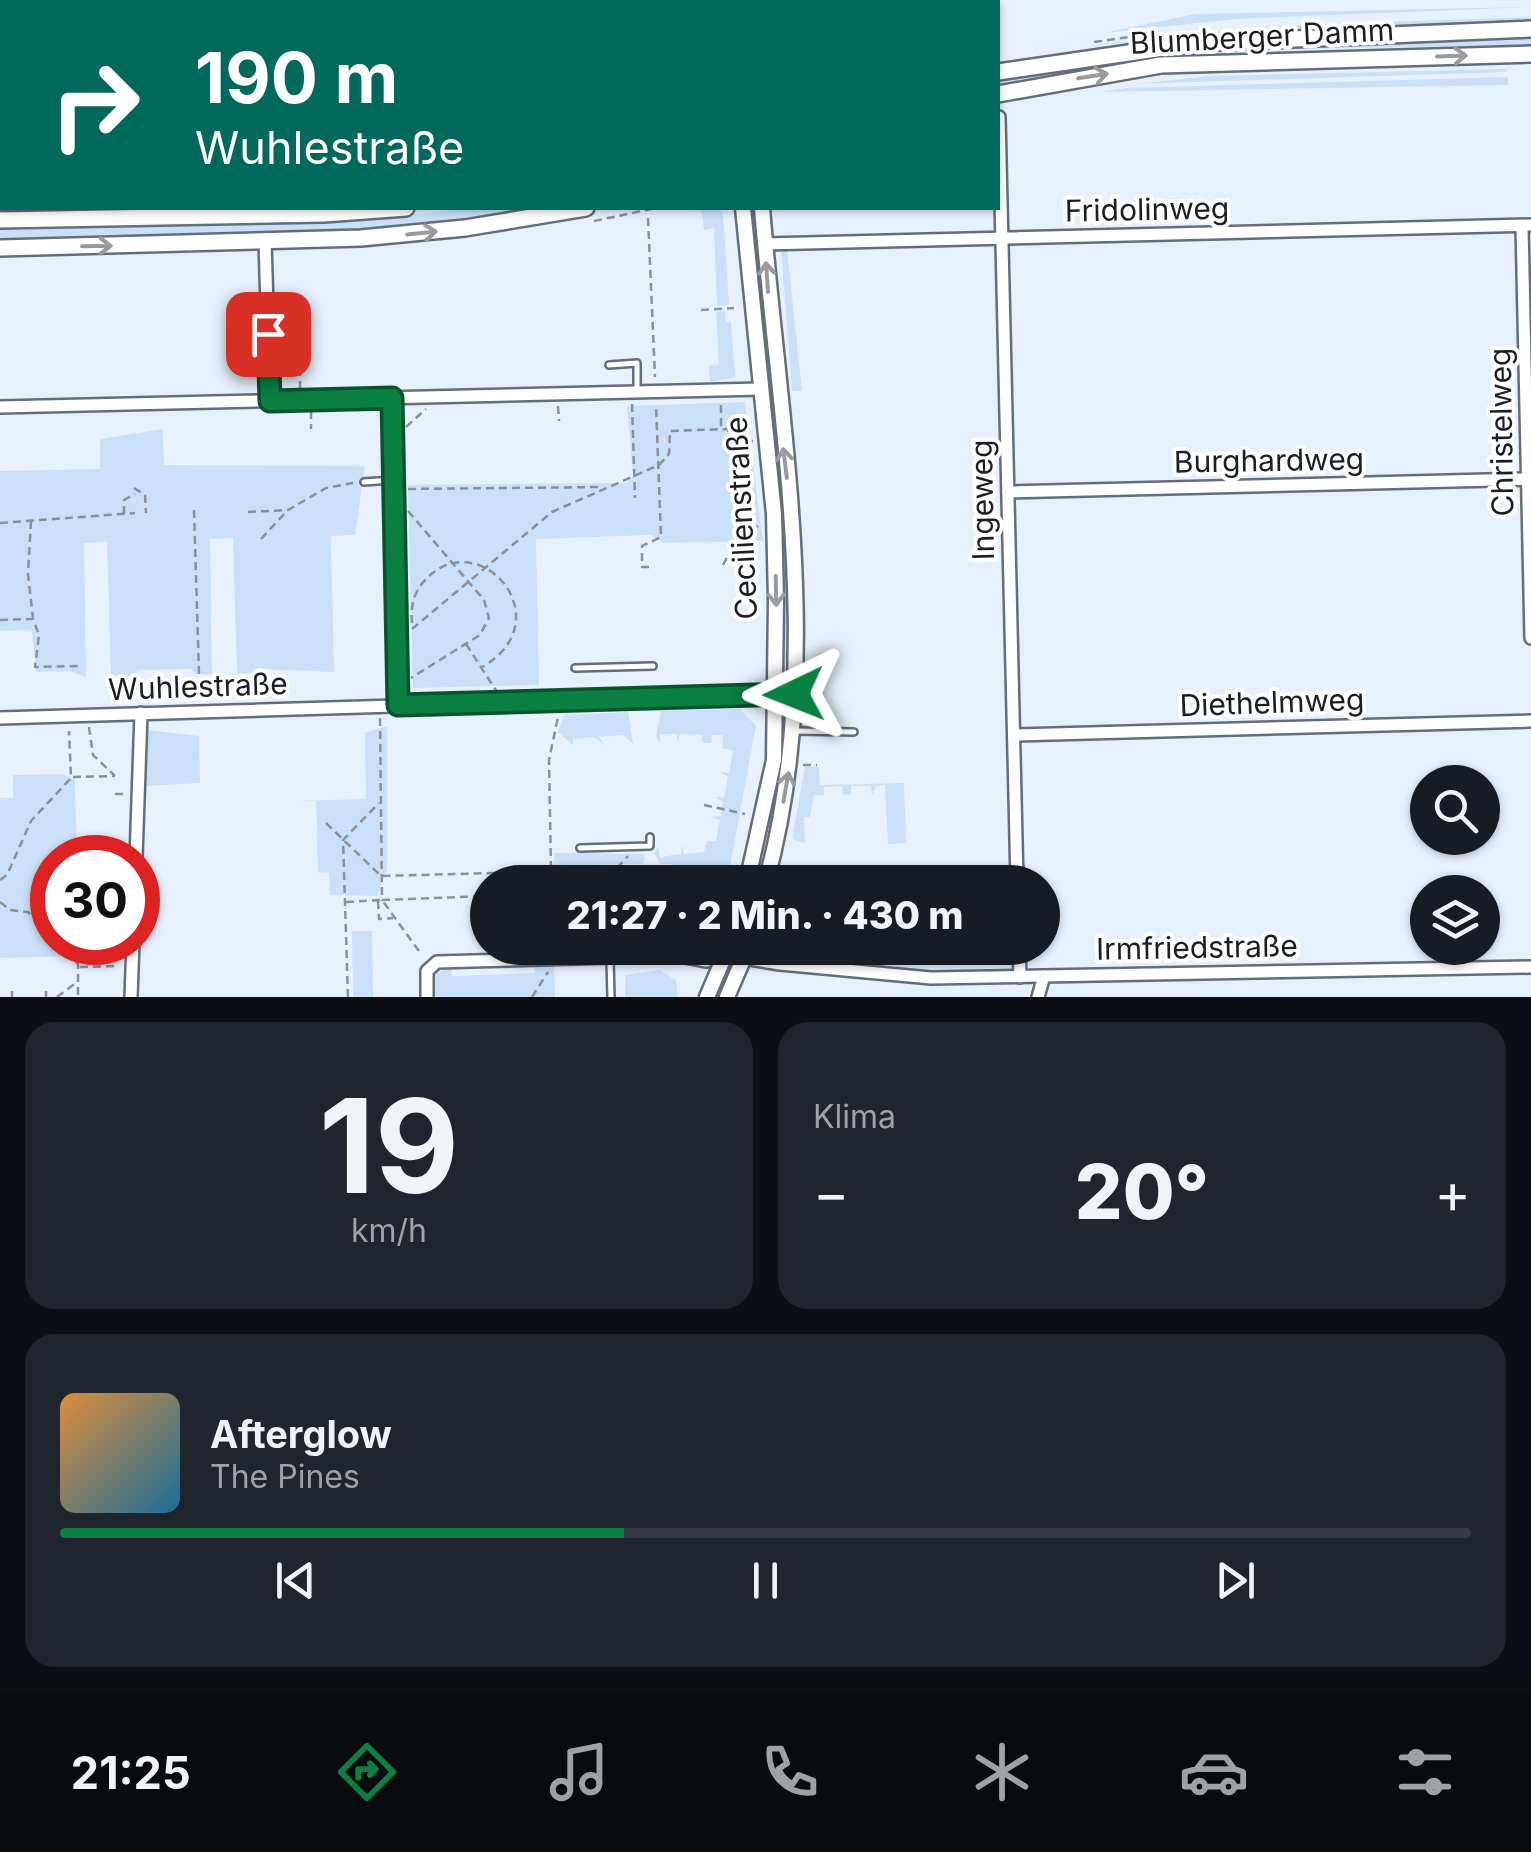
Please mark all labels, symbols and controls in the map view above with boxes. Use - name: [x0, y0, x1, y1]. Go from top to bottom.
- street label: Blumberger Damm: [1129, 11, 1395, 61]
- text: 190 m: [195, 35, 398, 120]
- icon: right: [30, 40, 160, 170]
- one-way arrow: [1436, 47, 1468, 66]
- one-way arrow: [1076, 66, 1109, 84]
- text: Wuhlestraße: [195, 120, 464, 175]
- street label: Fridolinweg: [1064, 190, 1229, 228]
- one-way arrow: [406, 223, 438, 242]
- one-way arrow: [81, 236, 113, 255]
- one-way arrow: [758, 262, 777, 294]
- pin: [226, 292, 311, 377]
- icon: arrive: [241, 307, 296, 362]
- street label: Christelweg: [1482, 347, 1520, 517]
- street label: Cecilienstraße: [718, 416, 764, 621]
- street label: Ingeweg: [963, 439, 1001, 561]
- street label: Burghardweg: [1174, 440, 1364, 480]
- one-way arrow: [775, 447, 794, 480]
- one-way arrow: [766, 574, 786, 607]
- position arrow: [742, 642, 846, 746]
- street label: Wuhlestraße: [108, 665, 288, 707]
- street label: Diethelmweg: [1179, 681, 1365, 723]
- map controls: [1410, 765, 1500, 965]
- button: search: [1410, 765, 1500, 855]
- one-way arrow: [777, 771, 796, 804]
- speed limit sign: 30: [30, 835, 160, 965]
- button: layers: [1410, 875, 1500, 965]
- text: 21:27 · 2 Min. · 430 m: [566, 892, 964, 938]
- street label: Irmfriedstraße: [1096, 927, 1298, 967]
- text: 19: [319, 1067, 459, 1224]
- text: Klima: [813, 1097, 896, 1136]
- text: 20°: [1075, 1146, 1209, 1237]
- text: −: [813, 1160, 849, 1226]
- text: +: [1435, 1160, 1471, 1226]
- text: km/h: [351, 1211, 427, 1250]
- text: Afterglow: [210, 1411, 392, 1457]
- text: The Pines: [210, 1457, 360, 1496]
- icon: previous: [268, 1553, 323, 1608]
- icon: pause: [738, 1553, 793, 1608]
- icon: next: [1208, 1553, 1263, 1608]
- icon: directions: [332, 1737, 402, 1807]
- icon: music: [544, 1737, 614, 1807]
- icon: phone: [755, 1737, 825, 1807]
- icon: climate: [967, 1737, 1037, 1807]
- icon: car: [1179, 1737, 1249, 1807]
- icon: filters: [1390, 1737, 1460, 1807]
- text: 21:25: [71, 1745, 191, 1800]

